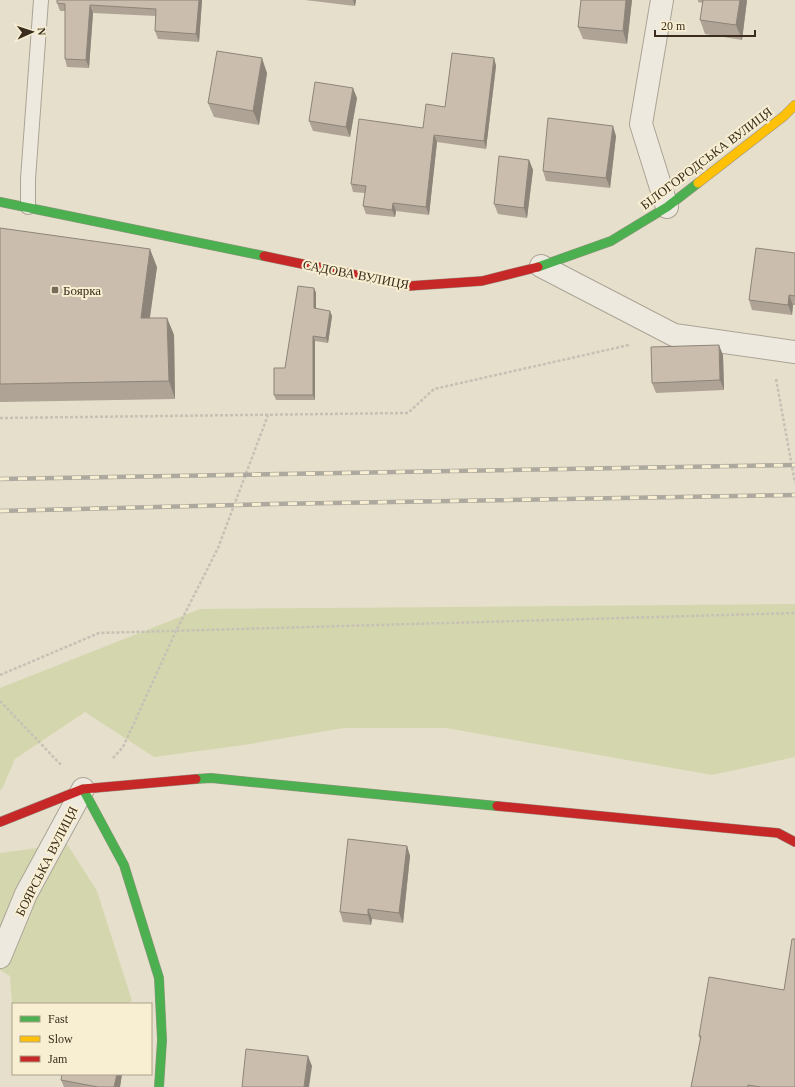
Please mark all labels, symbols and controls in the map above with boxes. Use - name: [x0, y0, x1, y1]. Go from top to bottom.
- north arrow: [12, 12, 52, 52]
- scale bar: [655, 12, 755, 38]
- text: 20 m: [661, 19, 686, 33]
- text: N: [36, 27, 48, 36]
- street label: БІЛОГОРОДСЬКА ВУЛИЦЯ: [638, 104, 775, 213]
- street label: САДОВА ВУЛИЦЯ: [302, 257, 411, 292]
- place label: Боярка: [63, 283, 101, 298]
- marker: Боярка: [50, 285, 60, 295]
- street label: БОЯРСЬКА ВУЛИЦЯ: [12, 804, 81, 919]
- legend: [12, 1003, 152, 1075]
- text: Fast: [48, 1012, 69, 1026]
- text: Slow: [48, 1032, 73, 1046]
- text: Jam: [48, 1052, 68, 1066]

